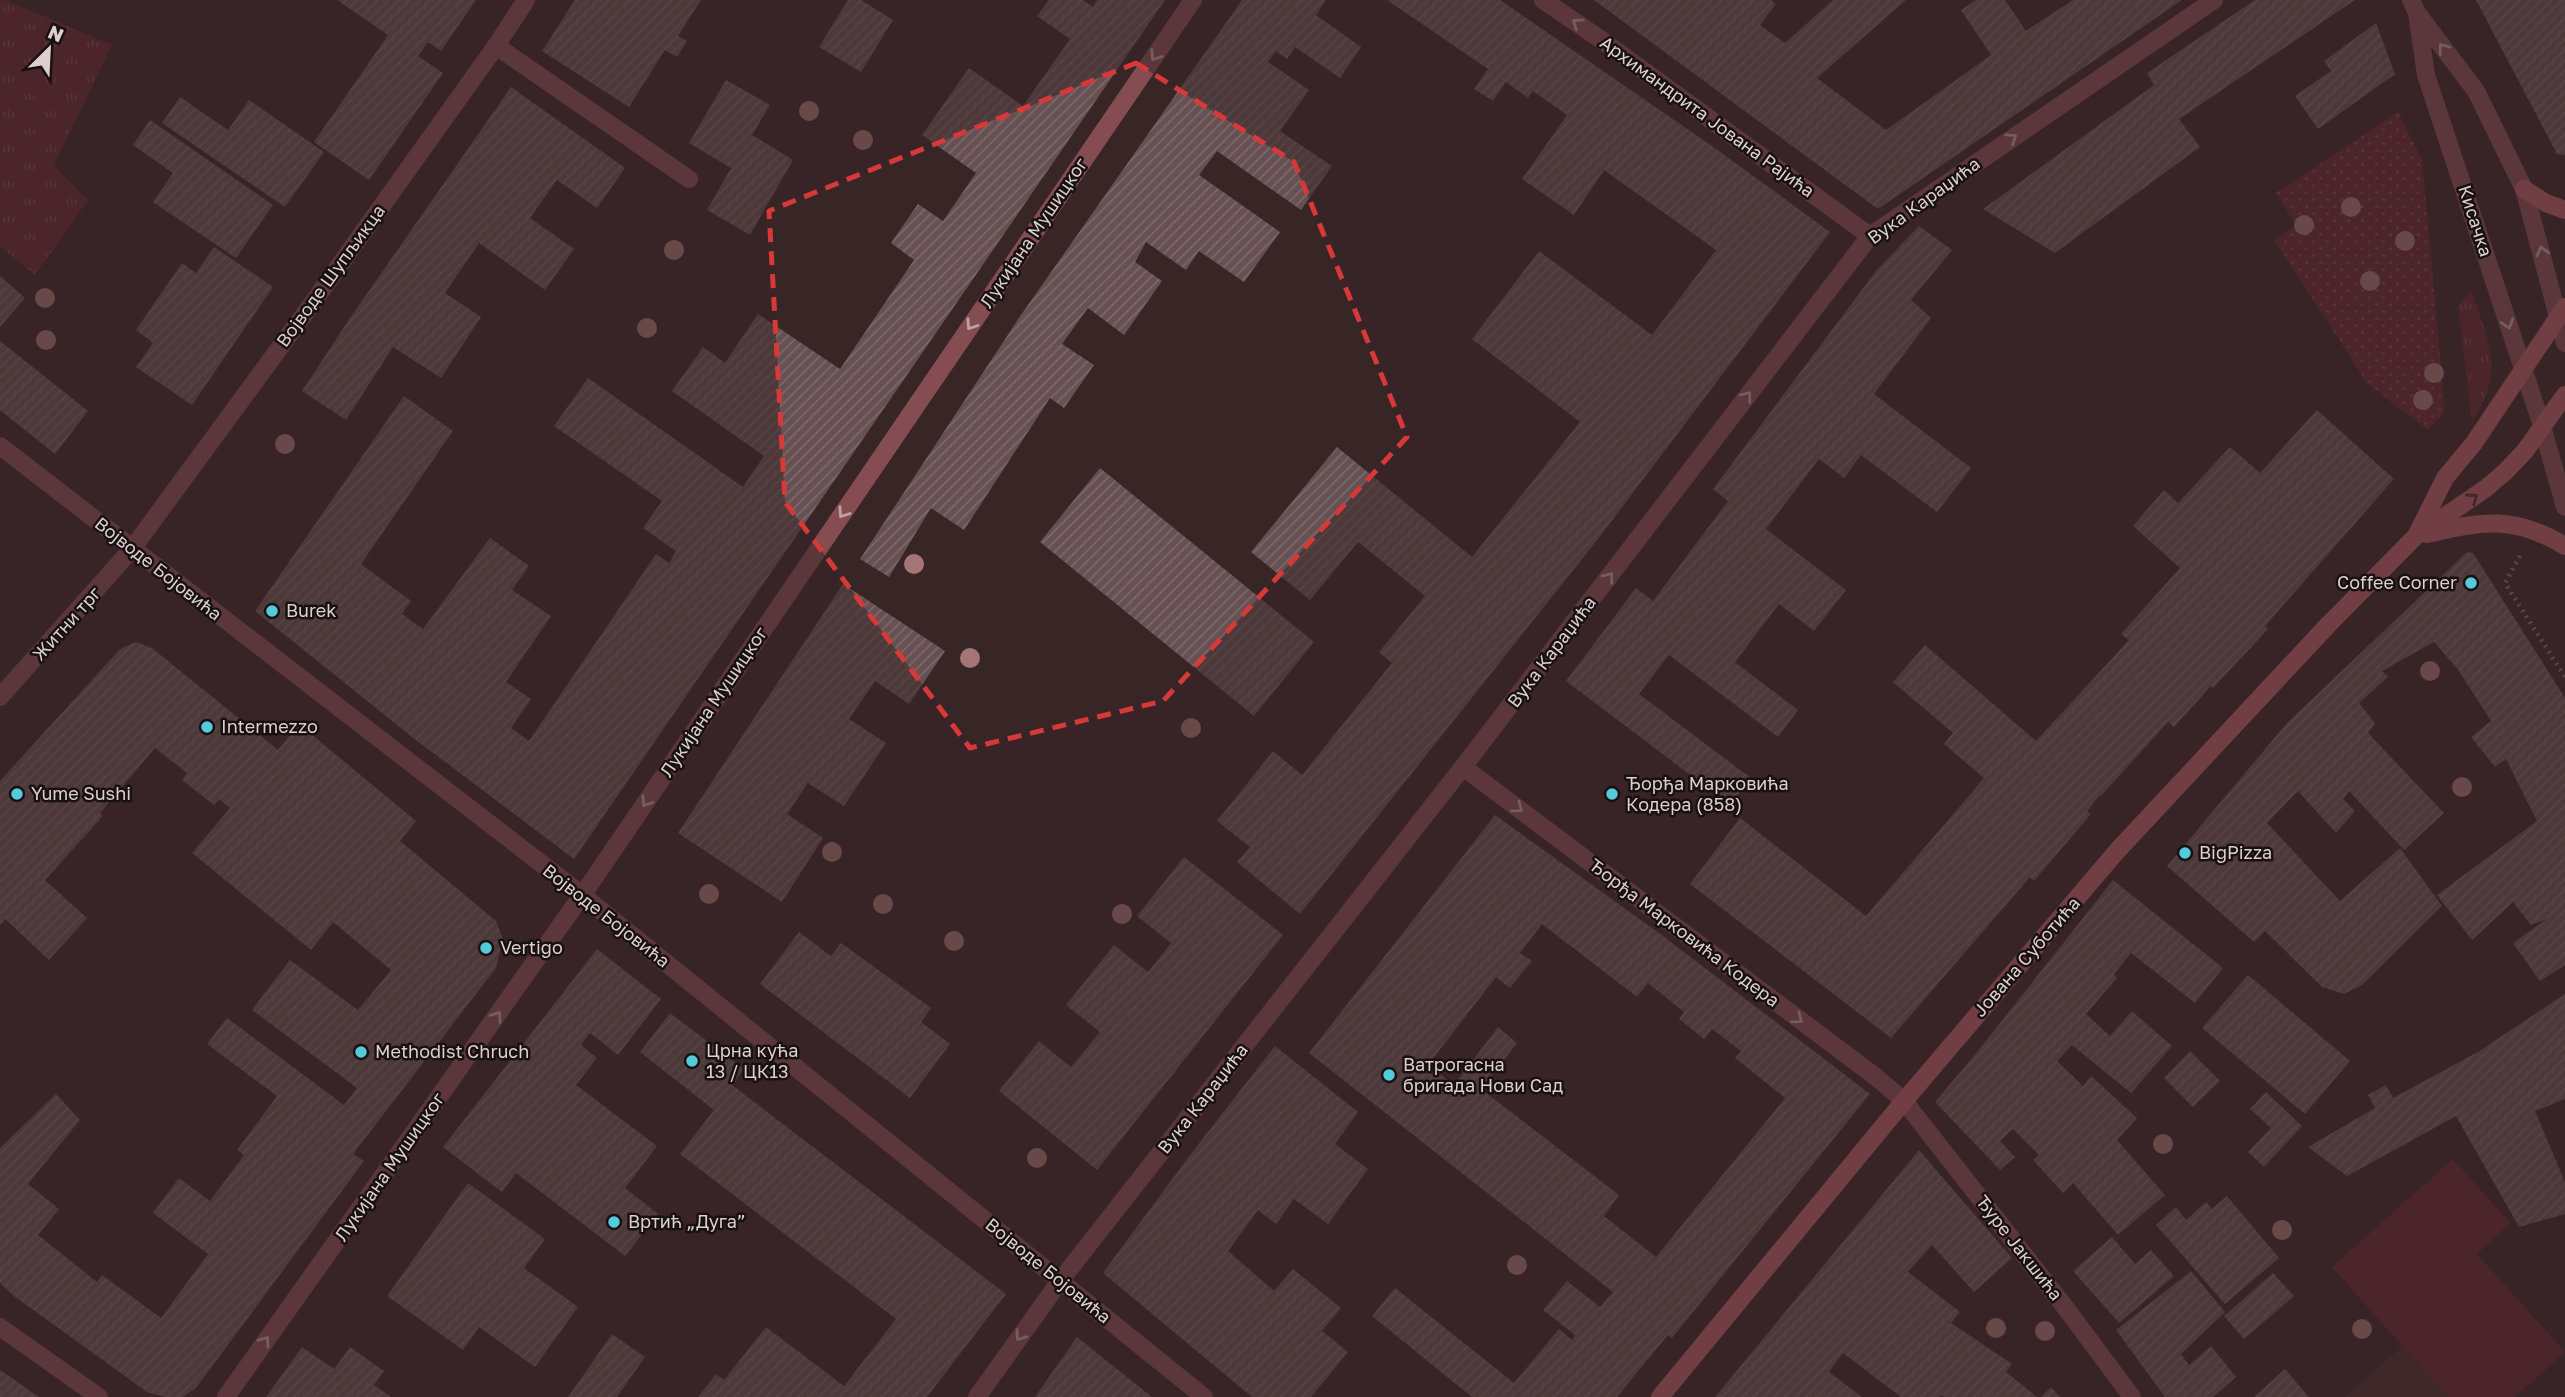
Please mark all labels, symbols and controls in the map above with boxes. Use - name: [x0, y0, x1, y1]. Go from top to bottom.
- north arrow: [14, 14, 84, 84]
- one-way arrow: [1572, 19, 1585, 31]
- text: N: [45, 20, 67, 46]
- street label: Архимандрита Јована Рајића: [1596, 31, 1819, 201]
- one-way arrow: [2439, 43, 2452, 56]
- one-way arrow: [1150, 49, 1163, 62]
- one-way arrow: [2004, 134, 2017, 146]
- street label: Вука Караџића: [1863, 152, 1984, 248]
- street label: Лукијана Мушицког: [975, 153, 1092, 312]
- street label: Кисачка: [2454, 182, 2498, 259]
- street label: Војводе Шупљикца: [271, 200, 389, 351]
- one-way arrow: [2535, 245, 2550, 257]
- one-way arrow: [967, 317, 979, 330]
- one-way arrow: [2500, 317, 2515, 329]
- one-way arrow: [1739, 391, 1752, 404]
- one-way arrow: [2465, 494, 2478, 506]
- one-way arrow: [839, 505, 851, 518]
- street label: Војводе Бојовића: [91, 512, 227, 625]
- place label: Coffee Corner: [2337, 571, 2457, 593]
- one-way arrow: [1601, 572, 1613, 585]
- marker: Coffee Corner: [2463, 575, 2479, 591]
- street label: Житни трг: [27, 582, 105, 665]
- street label: Вука Караџића: [1502, 591, 1600, 711]
- place label: Burek: [286, 599, 336, 621]
- marker: Burek: [264, 603, 280, 619]
- street label: Лукијана Мушицког: [655, 622, 772, 781]
- place label: Intermezzo: [221, 715, 318, 737]
- marker: Intermezzo: [199, 719, 215, 735]
- place label: Ђорђа Марковића Кодера (858): [1626, 772, 1789, 815]
- place label: Yume Sushi: [31, 782, 131, 804]
- marker: Yume Sushi: [9, 786, 25, 802]
- marker: Ђорђа Марковића Кодера (858): [1604, 786, 1620, 802]
- one-way arrow: [641, 795, 654, 808]
- one-way arrow: [1510, 800, 1523, 813]
- place label: BigPizza: [2199, 841, 2272, 863]
- marker: BigPizza: [2177, 845, 2193, 861]
- street label: Ђорђа Марковића Кодера: [1585, 853, 1784, 1011]
- street label: Војводе Бојовића: [539, 859, 675, 972]
- street label: Јована Суботића: [1968, 892, 2084, 1021]
- place label: Vertigo: [500, 936, 563, 958]
- marker: Vertigo: [478, 940, 494, 956]
- one-way arrow: [1790, 1010, 1802, 1023]
- one-way arrow: [488, 1011, 501, 1024]
- place label: Црна кућа 13 / ЦК13: [706, 1039, 798, 1082]
- street label: Вука Караџића: [1152, 1039, 1252, 1158]
- place label: Methodist Chruch: [375, 1040, 529, 1062]
- marker: Methodist Chruch: [353, 1044, 369, 1060]
- marker: Црна кућа 13 / ЦК13: [684, 1053, 700, 1069]
- place label: Ватрогасна бригада Нови Сад: [1403, 1053, 1563, 1096]
- marker: Ватрогасна бригада Нови Сад: [1381, 1067, 1397, 1083]
- street label: Лукијана Мушицког: [330, 1088, 449, 1245]
- street label: Ђуре Јакшића: [1972, 1190, 2068, 1304]
- place label: Вртић „Дуга”: [628, 1210, 746, 1232]
- street label: Војводе Бојовића: [981, 1213, 1116, 1328]
- marker: Вртић „Дуга”: [606, 1214, 622, 1230]
- one-way arrow: [1016, 1328, 1029, 1341]
- one-way arrow: [257, 1336, 269, 1349]

